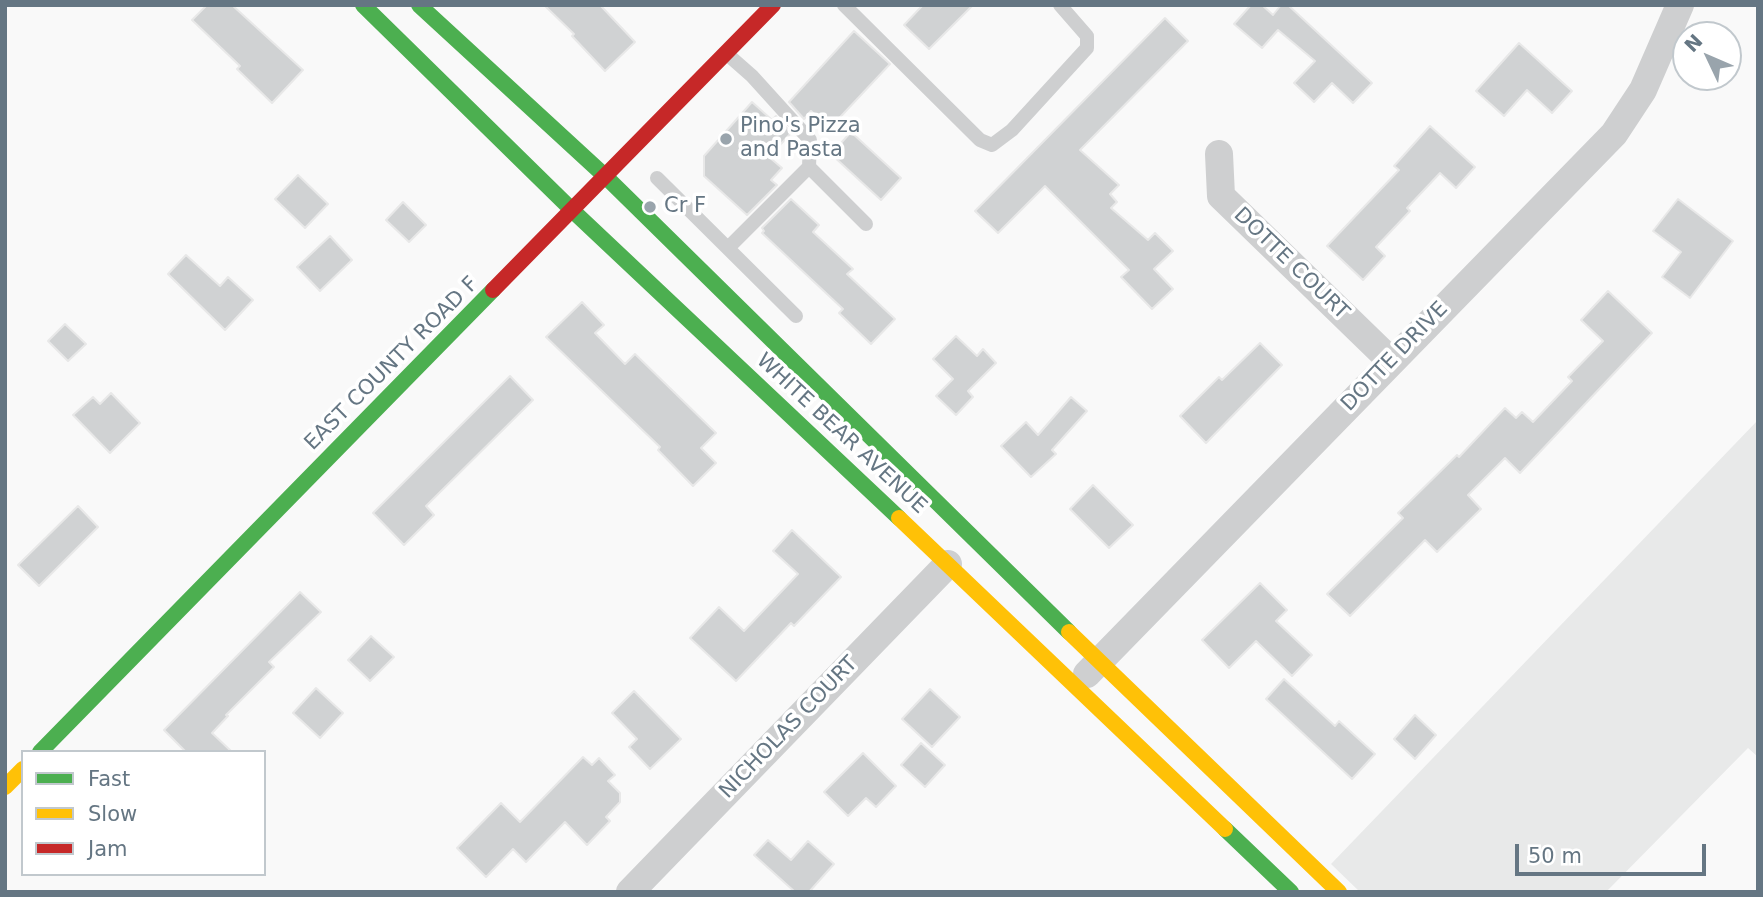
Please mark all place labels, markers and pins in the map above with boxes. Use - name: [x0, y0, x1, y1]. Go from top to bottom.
- place label: Pino's Pizza and Pasta: [740, 114, 861, 164]
- marker: Pino's Pizza and Pasta: [718, 131, 734, 147]
- place label: Cr F: [664, 194, 706, 220]
- marker: Cr F: [642, 199, 658, 215]

